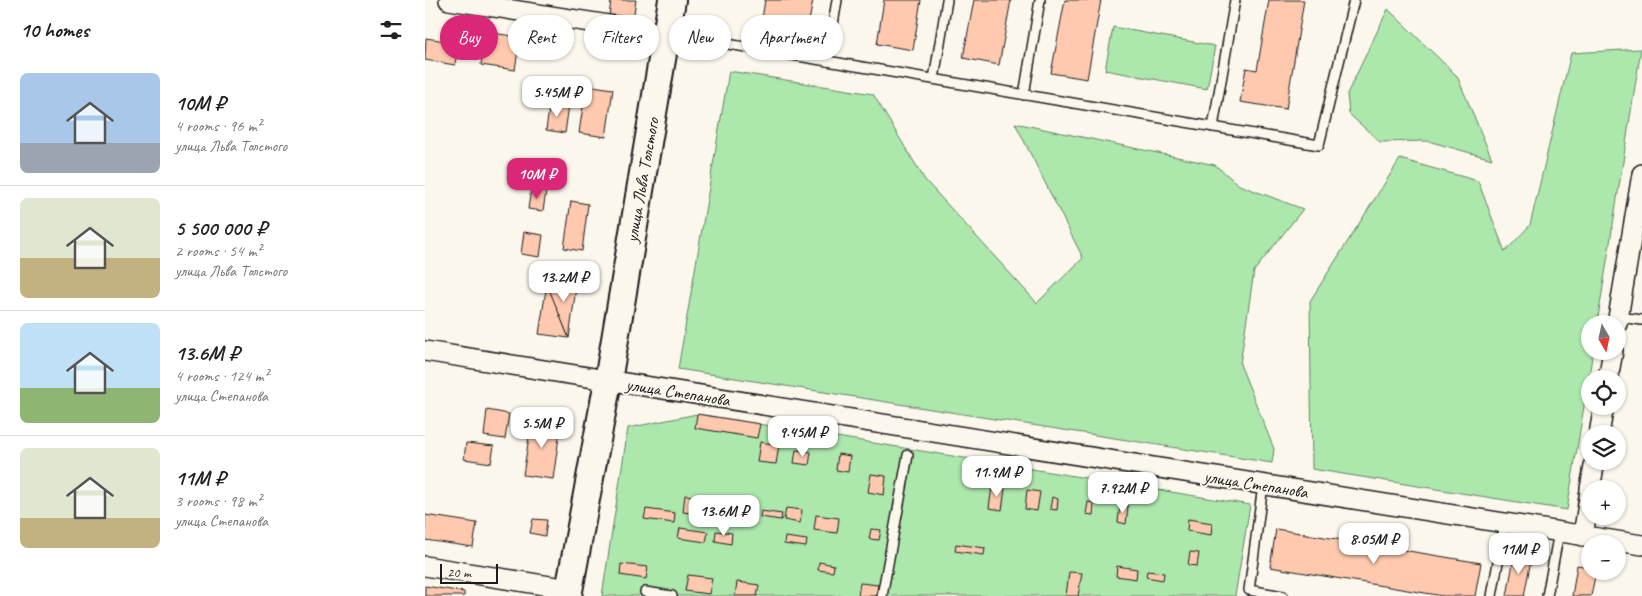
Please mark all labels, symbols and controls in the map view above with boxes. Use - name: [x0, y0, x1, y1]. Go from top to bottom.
- chip: Buy: [440, 15, 498, 60]
- chip: Rent: [508, 15, 574, 60]
- chip: Filters: [584, 15, 659, 60]
- chip: New: [669, 15, 731, 60]
- chip: Apartment: [741, 15, 843, 60]
- icon: filters: [377, 16, 405, 44]
- text: 10 homes: [20, 17, 89, 43]
- pin: 5.45M ₽: [511, 76, 603, 118]
- text: 5.45M ₽: [533, 82, 581, 102]
- text: 10M ₽: [175, 90, 225, 116]
- icon: home: [60, 93, 120, 153]
- street label: улица Льва Толстого: [620, 114, 664, 245]
- text: 4 rooms · 96 m²: [175, 116, 261, 136]
- text: улица Льва Толстого: [175, 136, 287, 156]
- pin: 10M ₽: [502, 158, 572, 200]
- text: 10M ₽: [518, 164, 556, 184]
- text: 5 500 000 ₽: [175, 215, 267, 241]
- icon: home: [60, 218, 120, 278]
- text: 2 rooms · 54 m²: [175, 241, 261, 261]
- pin: 13.2M ₽: [518, 260, 610, 303]
- text: улица Льва Толстого: [175, 261, 287, 281]
- text: 13.2M ₽: [540, 267, 588, 287]
- north arrow: [1581, 315, 1626, 360]
- map controls: [1581, 315, 1626, 580]
- text: 13.6M ₽: [175, 340, 239, 366]
- icon: home: [60, 343, 120, 403]
- text: 4 rooms · 124 m²: [175, 366, 269, 386]
- button: locate: [1581, 370, 1626, 415]
- street label: улица Степанова: [624, 373, 733, 411]
- text: улица Степанова: [175, 386, 268, 406]
- pin: 5.5M ₽: [501, 406, 583, 449]
- text: 5.5M ₽: [522, 413, 562, 433]
- pin: 9.45M ₽: [757, 416, 849, 458]
- text: 9.45M ₽: [779, 422, 827, 442]
- button: layers: [1581, 425, 1626, 470]
- pin: 11.9M ₽: [951, 456, 1043, 498]
- text: 11.9M ₽: [973, 462, 1021, 482]
- text: 11M ₽: [175, 465, 225, 491]
- street label: улица Степанова: [1202, 465, 1311, 503]
- icon: home: [60, 468, 120, 528]
- pin: 7.92M ₽: [1077, 472, 1169, 514]
- text: 7.92M ₽: [1099, 478, 1147, 498]
- button: +: [1581, 480, 1626, 525]
- text: 3 rooms · 98 m²: [175, 491, 261, 511]
- pin: 13.6M ₽: [678, 494, 770, 537]
- text: 13.6M ₽: [700, 501, 748, 521]
- text: улица Степанова: [175, 511, 268, 531]
- pin: 8.05M ₽: [1328, 522, 1420, 565]
- text: 8.05M ₽: [1350, 529, 1398, 549]
- pin: 11M ₽: [1484, 532, 1554, 575]
- button: −: [1581, 535, 1626, 580]
- text: 11M ₽: [1500, 539, 1538, 559]
- scale bar: [440, 561, 497, 584]
- text: 20 m: [447, 564, 471, 581]

